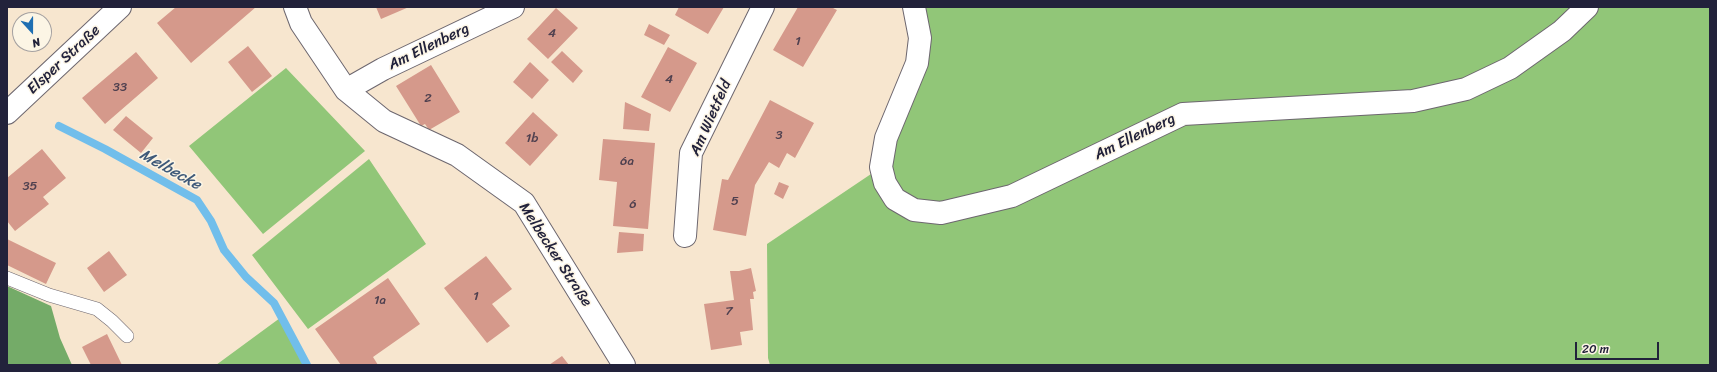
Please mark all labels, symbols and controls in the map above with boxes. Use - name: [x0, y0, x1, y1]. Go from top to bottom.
- north arrow: [12, 12, 52, 52]
- street label: Am Ellenberg: [386, 20, 472, 74]
- street label: Elsper Straße: [24, 22, 104, 98]
- house number: 4: [548, 26, 556, 42]
- text: N: [29, 33, 43, 53]
- house number: 1: [795, 34, 801, 50]
- house number: 4: [665, 72, 673, 88]
- street label: Am Wietfeld: [686, 77, 736, 159]
- house number: 33: [113, 80, 127, 96]
- house number: 2: [424, 91, 432, 107]
- street label: Am Ellenberg: [1092, 110, 1178, 164]
- house number: 3: [775, 128, 783, 144]
- house number: 1b: [526, 131, 538, 147]
- water label: Melbecke: [136, 145, 204, 195]
- house number: 6a: [620, 154, 634, 170]
- house number: 35: [22, 179, 38, 195]
- house number: 5: [731, 194, 739, 210]
- house number: 6: [629, 197, 637, 213]
- street label: Melbecker Straße: [515, 200, 595, 310]
- house number: 1: [473, 289, 479, 305]
- house number: 1a: [374, 293, 386, 309]
- house number: 7: [725, 304, 733, 320]
- scale bar: [1577, 334, 1661, 360]
- text: 20 m: [1582, 338, 1609, 360]

